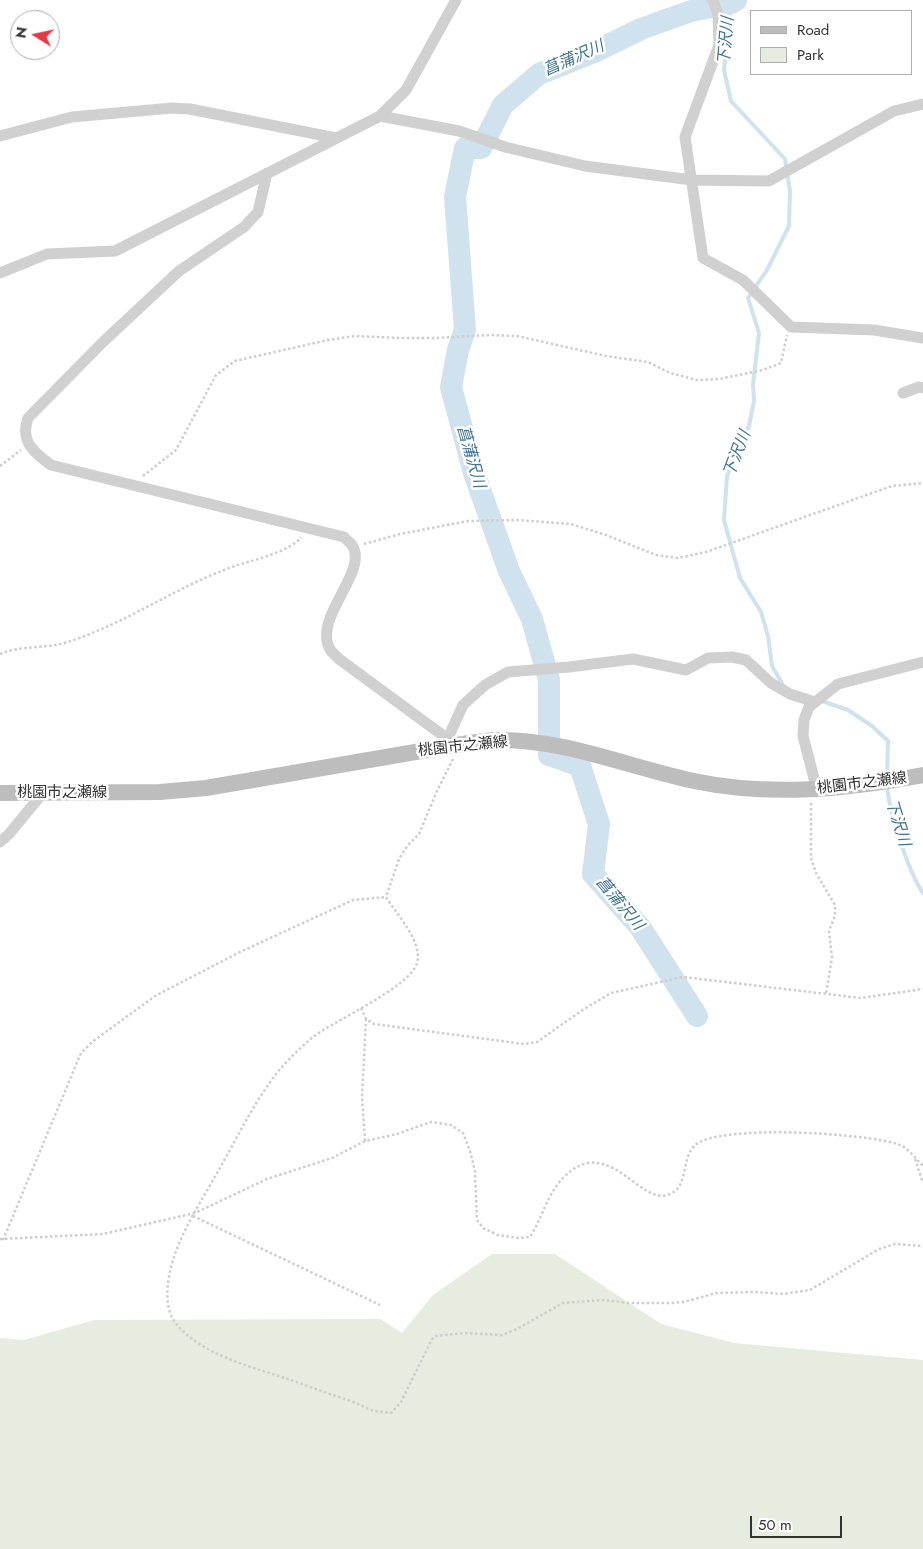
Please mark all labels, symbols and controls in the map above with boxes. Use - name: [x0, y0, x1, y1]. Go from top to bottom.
- north arrow: [10, 10, 60, 60]
- legend: [750, 10, 913, 75]
- water label: 下沢川: [715, 16, 739, 66]
- text: Road: [797, 19, 829, 41]
- text: N: [10, 25, 32, 40]
- water label: 菖蒲沢川: [541, 37, 607, 81]
- text: Park: [797, 44, 824, 66]
- water label: 菖蒲沢川: [452, 424, 488, 490]
- water label: 下沢川: [720, 428, 756, 480]
- street label: 桃園市之瀬線: [417, 733, 509, 761]
- street label: 桃園市之瀬線: [816, 770, 908, 798]
- street label: 桃園市之瀬線: [17, 784, 107, 802]
- water label: 下沢川: [881, 797, 913, 849]
- water label: 菖蒲沢川: [591, 873, 647, 935]
- scale bar: [753, 1506, 846, 1538]
- text: 50 m: [758, 1514, 792, 1536]

